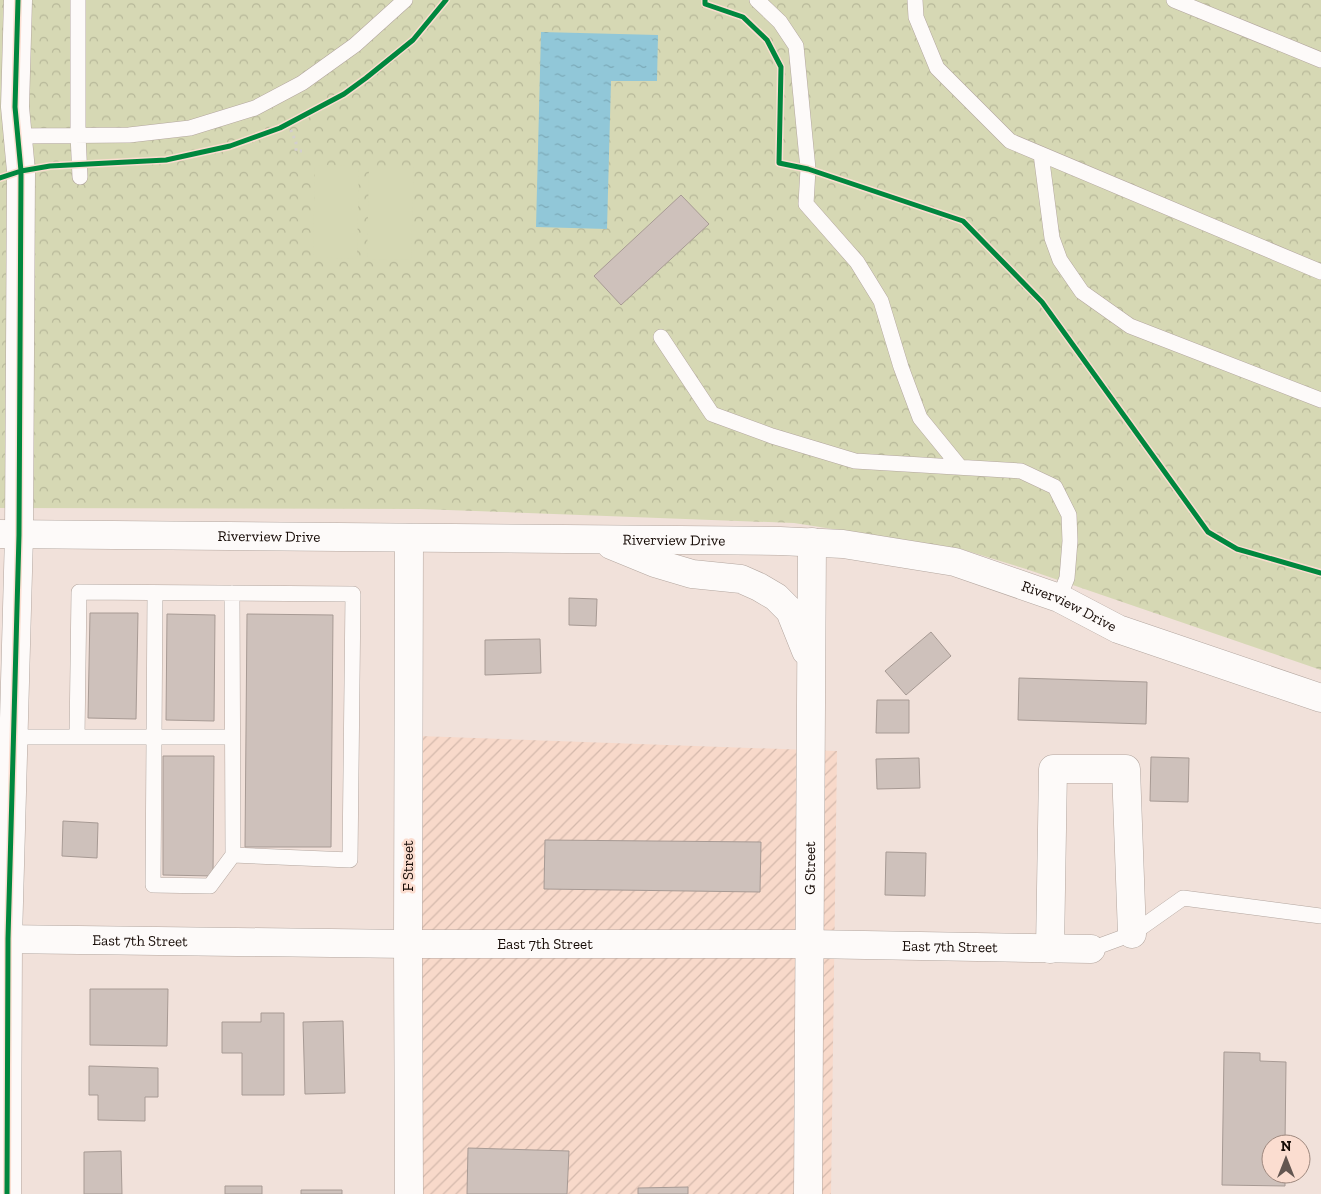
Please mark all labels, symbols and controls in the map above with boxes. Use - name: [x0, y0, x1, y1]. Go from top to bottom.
- street label: Riverview Drive: [218, 527, 320, 546]
- street label: Riverview Drive: [623, 531, 725, 550]
- street label: Riverview Drive: [1019, 577, 1120, 636]
- street label: F Street: [399, 840, 417, 892]
- street label: G Street: [801, 841, 819, 895]
- street label: East 7th Street: [92, 931, 188, 950]
- street label: East 7th Street: [497, 935, 593, 953]
- street label: East 7th Street: [902, 937, 998, 956]
- north arrow: [1261, 1134, 1311, 1184]
- text: N: [1281, 1138, 1292, 1155]

